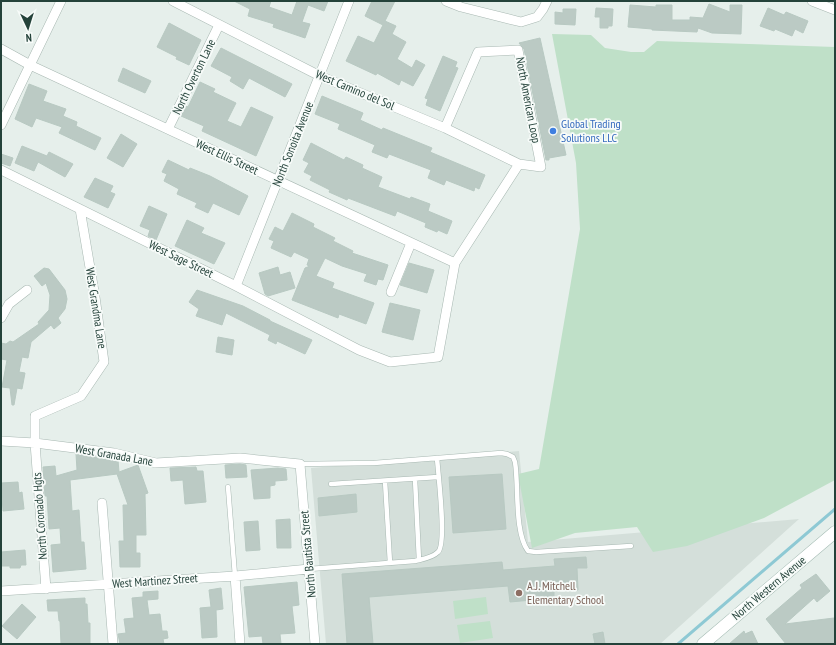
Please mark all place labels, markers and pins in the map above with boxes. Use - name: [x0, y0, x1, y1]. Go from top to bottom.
- place label: Global Trading Solutions LLC: [561, 116, 621, 145]
- marker: Global Trading Solutions LLC: [548, 126, 558, 136]
- place label: A.J. Mitchell Elementary School: [527, 578, 604, 607]
- marker: A.J. Mitchell Elementary School: [514, 588, 524, 598]

